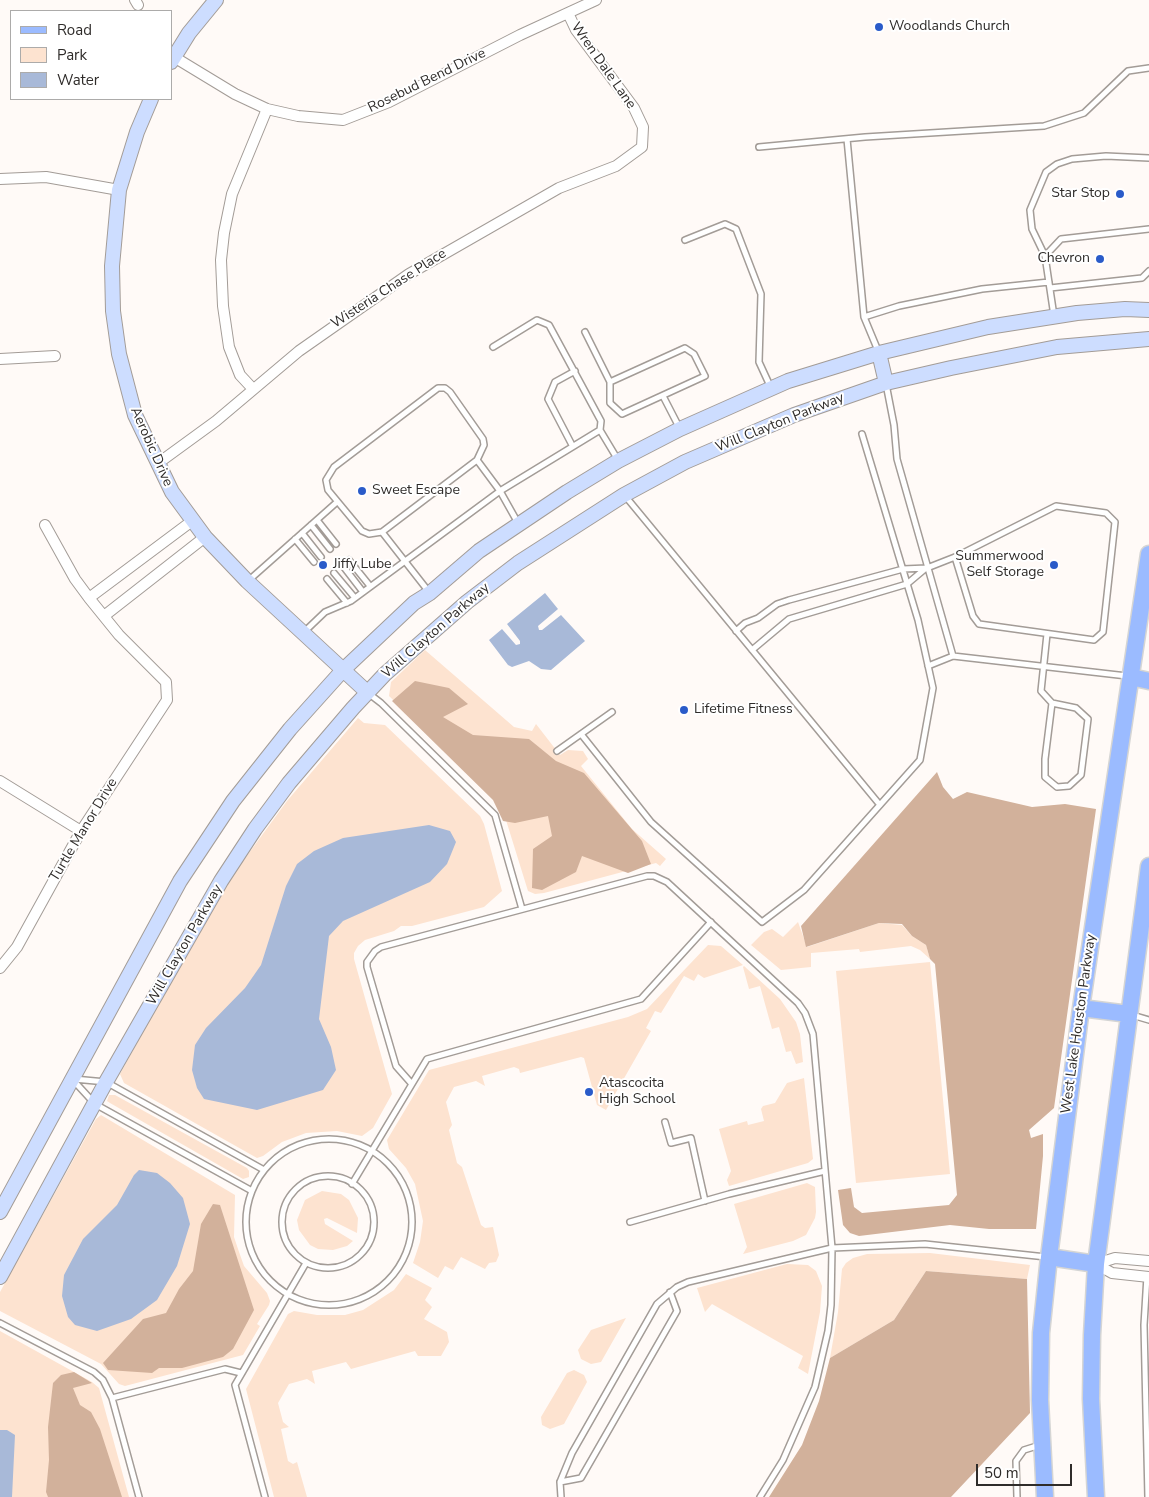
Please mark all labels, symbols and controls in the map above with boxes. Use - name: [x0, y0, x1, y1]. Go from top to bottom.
- legend: [10, 10, 172, 100]
- street label: Wren Dale Lane: [567, 19, 639, 113]
- place label: Woodlands Church: [889, 19, 1010, 35]
- text: Road: [57, 20, 92, 40]
- marker: Woodlands Church: [873, 21, 885, 33]
- text: Park: [57, 45, 87, 65]
- street label: Rosebud Bend Drive: [365, 45, 489, 117]
- text: Water: [57, 70, 99, 90]
- place label: Star Stop: [1051, 186, 1110, 202]
- marker: Star Stop: [1114, 188, 1126, 200]
- street label: Wisteria Chase Place: [328, 246, 450, 332]
- place label: Chevron: [1037, 251, 1090, 267]
- marker: Chevron: [1094, 253, 1106, 265]
- street label: Will Clayton Parkway: [713, 390, 847, 456]
- street label: Aerobic Drive: [126, 405, 176, 489]
- place label: Sweet Escape: [372, 483, 460, 499]
- marker: Sweet Escape: [356, 485, 368, 497]
- place label: Summerwood Self Storage: [955, 549, 1044, 582]
- place label: Jiffy Lube: [333, 557, 391, 573]
- marker: Jiffy Lube: [317, 559, 329, 571]
- marker: Summerwood Self Storage: [1048, 559, 1060, 571]
- street label: Will Clayton Parkway: [379, 580, 493, 682]
- place label: Lifetime Fitness: [694, 702, 793, 718]
- marker: Lifetime Fitness: [678, 704, 690, 716]
- street label: Turtle Manor Drive: [47, 775, 121, 885]
- street label: Will Clayton Parkway: [144, 882, 226, 1008]
- street label: West Lake Houston Parkway: [1058, 933, 1100, 1115]
- place label: Atascocita High School: [599, 1076, 675, 1108]
- marker: Atascocita High School: [583, 1086, 595, 1098]
- scale bar: [979, 1454, 1075, 1486]
- text: 50 m: [984, 1463, 1019, 1483]

